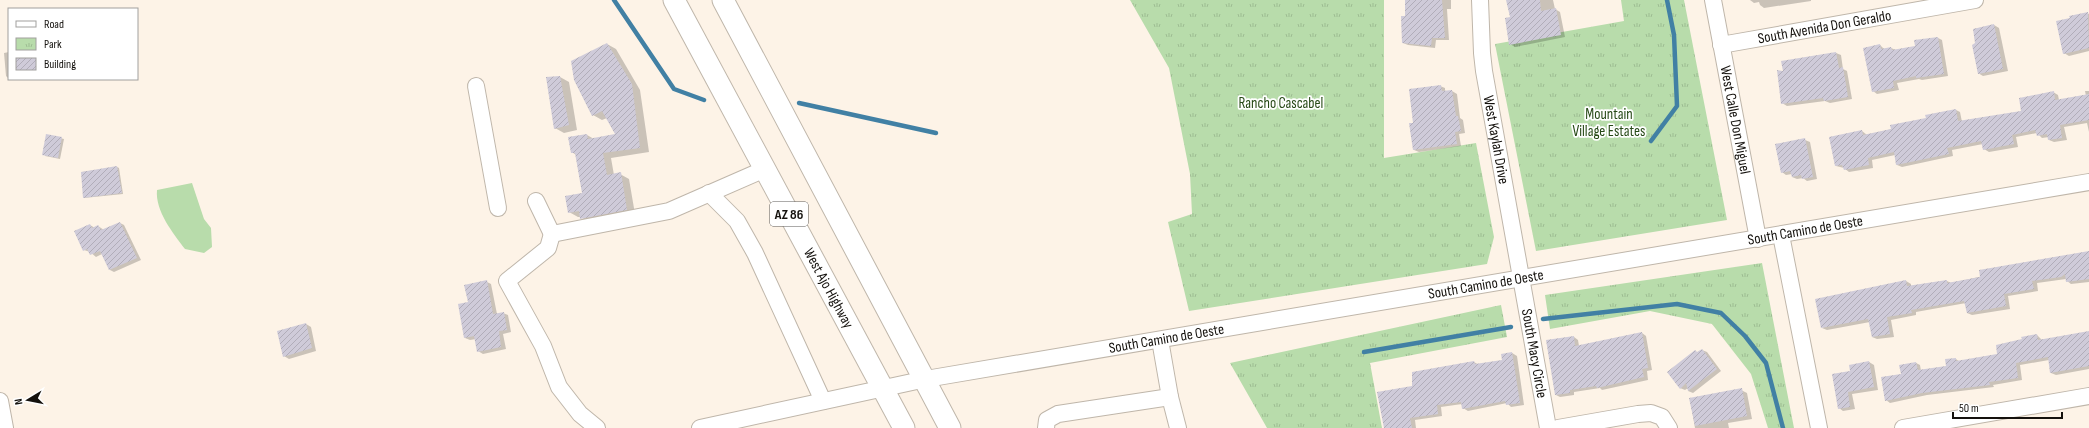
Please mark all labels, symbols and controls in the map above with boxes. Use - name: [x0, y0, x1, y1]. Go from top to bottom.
- street label: South Avenida Don Geraldo: [1756, 6, 1893, 48]
- legend: [8, 8, 138, 80]
- text: Road: [44, 17, 64, 32]
- text: Park: [44, 37, 62, 52]
- text: Building: [44, 57, 76, 72]
- street label: West Calle Don Miguel: [1716, 64, 1755, 176]
- park label: Rancho Cascabel: [1239, 94, 1323, 113]
- street label: West Kaylah Drive: [1479, 94, 1514, 186]
- park label: Mountain Village Estates: [1573, 105, 1645, 141]
- road number: AZ 86: [770, 202, 808, 226]
- street label: South Camino de Oeste: [1746, 211, 1864, 249]
- street label: West Ajo Highway: [799, 245, 858, 332]
- street label: South Camino de Oeste: [1427, 265, 1545, 303]
- street label: South Macy Circle: [1517, 307, 1552, 399]
- street label: South Camino de Oeste: [1107, 319, 1225, 357]
- north arrow: [8, 380, 48, 420]
- scale bar: [1953, 394, 2062, 420]
- text: N: [12, 398, 26, 406]
- text: 50 m: [1959, 401, 1979, 416]

